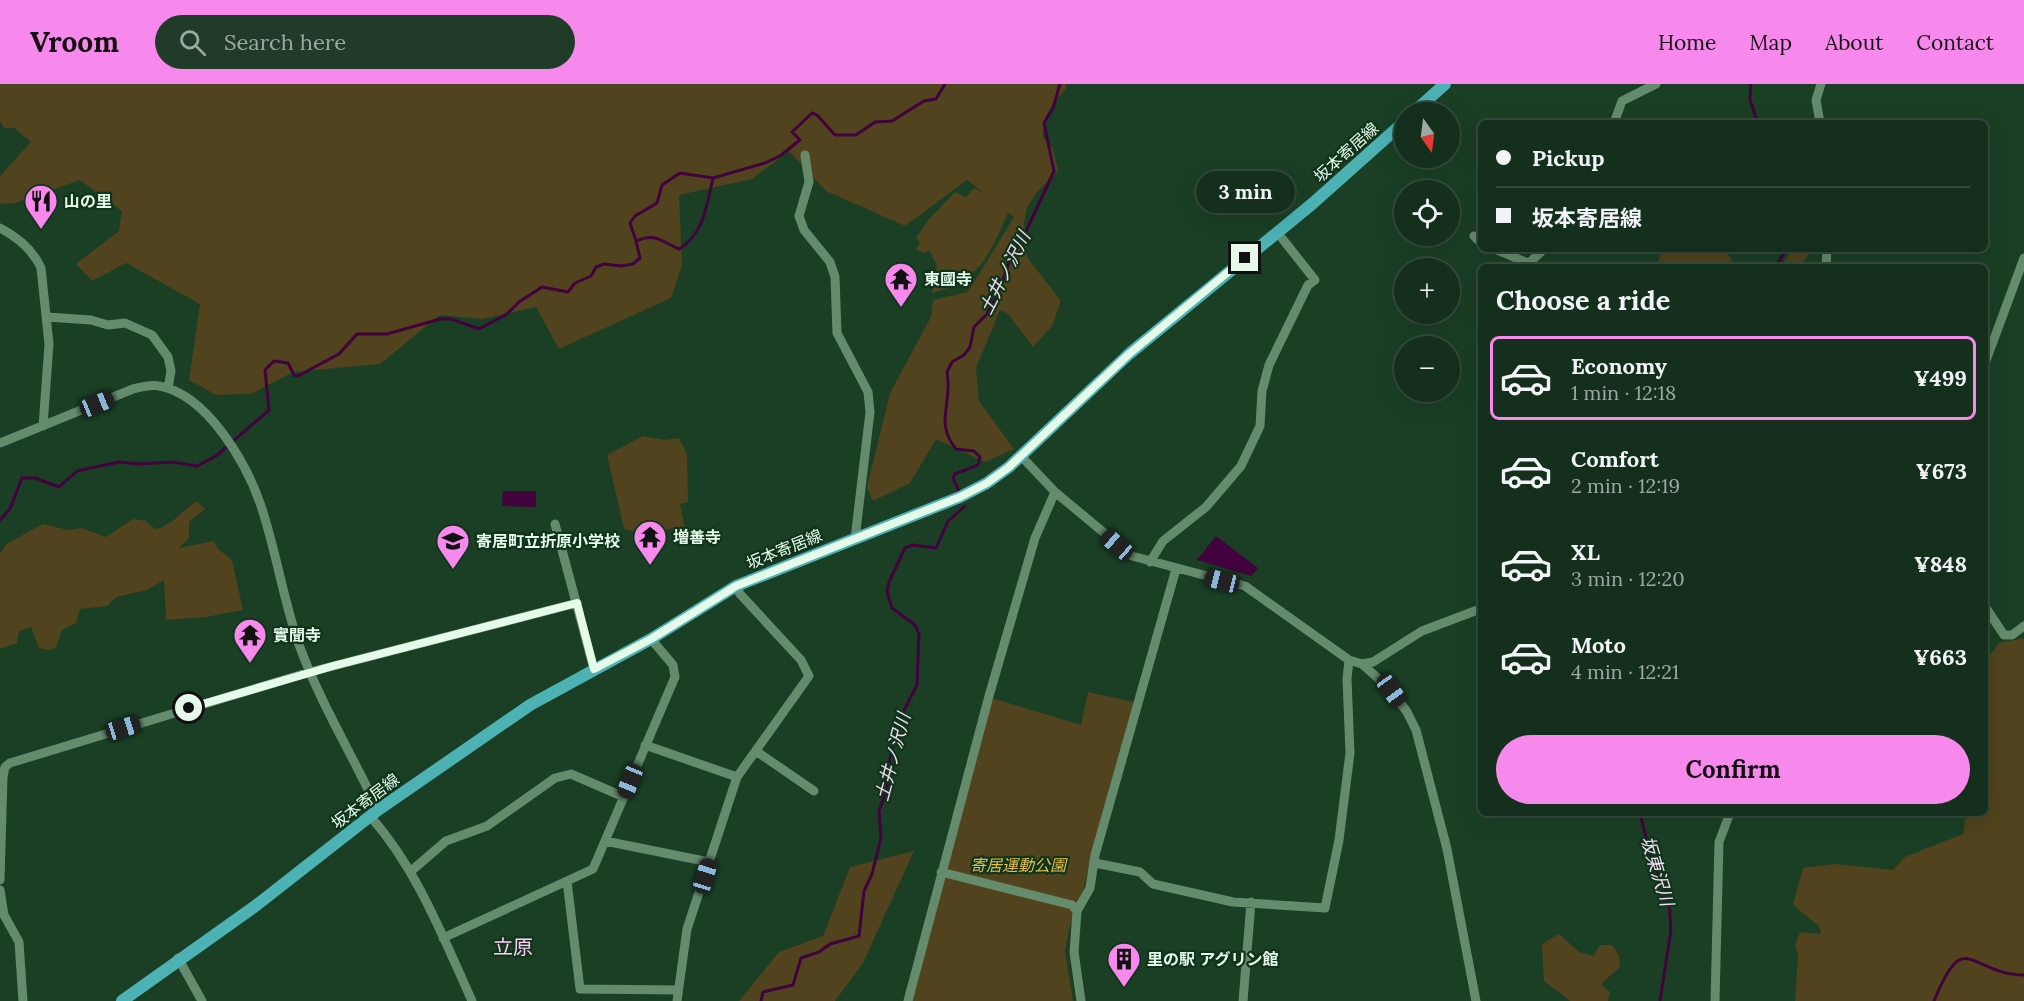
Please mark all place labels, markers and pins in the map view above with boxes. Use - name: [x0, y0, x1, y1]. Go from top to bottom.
- restaurant icon: 山の里: [23, 183, 59, 230]
- place label: 山の里: [64, 191, 112, 211]
- temple icon: 東國寺: [883, 261, 919, 308]
- place label: 東國寺: [924, 269, 972, 289]
- temple icon: 増善寺: [632, 519, 668, 566]
- school or university icon: 寄居町立折原小学校: [435, 523, 471, 570]
- place label: 増善寺: [673, 527, 721, 547]
- place label: 寄居町立折原小学校: [476, 531, 620, 551]
- temple icon: 實聞寺: [232, 617, 268, 664]
- place label: 實聞寺: [273, 625, 321, 645]
- building icon: 里の駅 アグリン館: [1106, 941, 1142, 988]
- place label: 里の駅 アグリン館: [1147, 949, 1278, 969]

